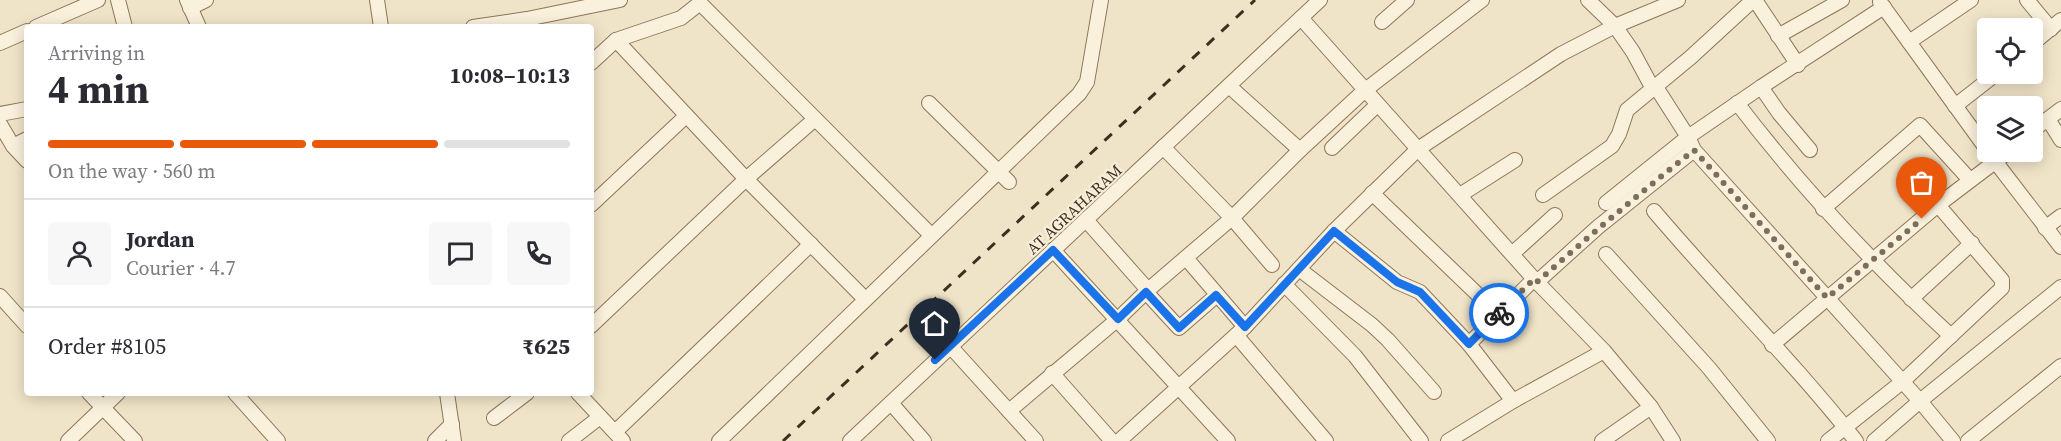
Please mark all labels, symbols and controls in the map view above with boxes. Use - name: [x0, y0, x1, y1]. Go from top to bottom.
- map controls: [1977, 18, 2043, 162]
- button: locate: [1977, 18, 2043, 84]
- text: Arriving in: [48, 39, 145, 67]
- text: 10:08–10:13: [450, 60, 570, 90]
- text: 4 min: [48, 63, 149, 116]
- button: layers: [1977, 96, 2043, 162]
- text: On the way · 560 m: [48, 157, 215, 185]
- pin: [1896, 157, 1947, 219]
- street label: AT AGRAHARAM: [1021, 159, 1127, 259]
- icon: bag: [1905, 166, 1938, 199]
- button: person: [48, 222, 111, 285]
- button: chat: [429, 222, 492, 285]
- button: phone: [507, 222, 570, 285]
- text: Jordan: [126, 224, 194, 254]
- text: Courier · 4.7: [126, 254, 235, 282]
- courier: [1469, 283, 1529, 343]
- icon: bike: [1483, 297, 1516, 330]
- pin: [909, 298, 960, 360]
- icon: home: [918, 307, 951, 340]
- text: Order #8105: [48, 331, 166, 361]
- text: ₹625: [522, 331, 570, 361]

